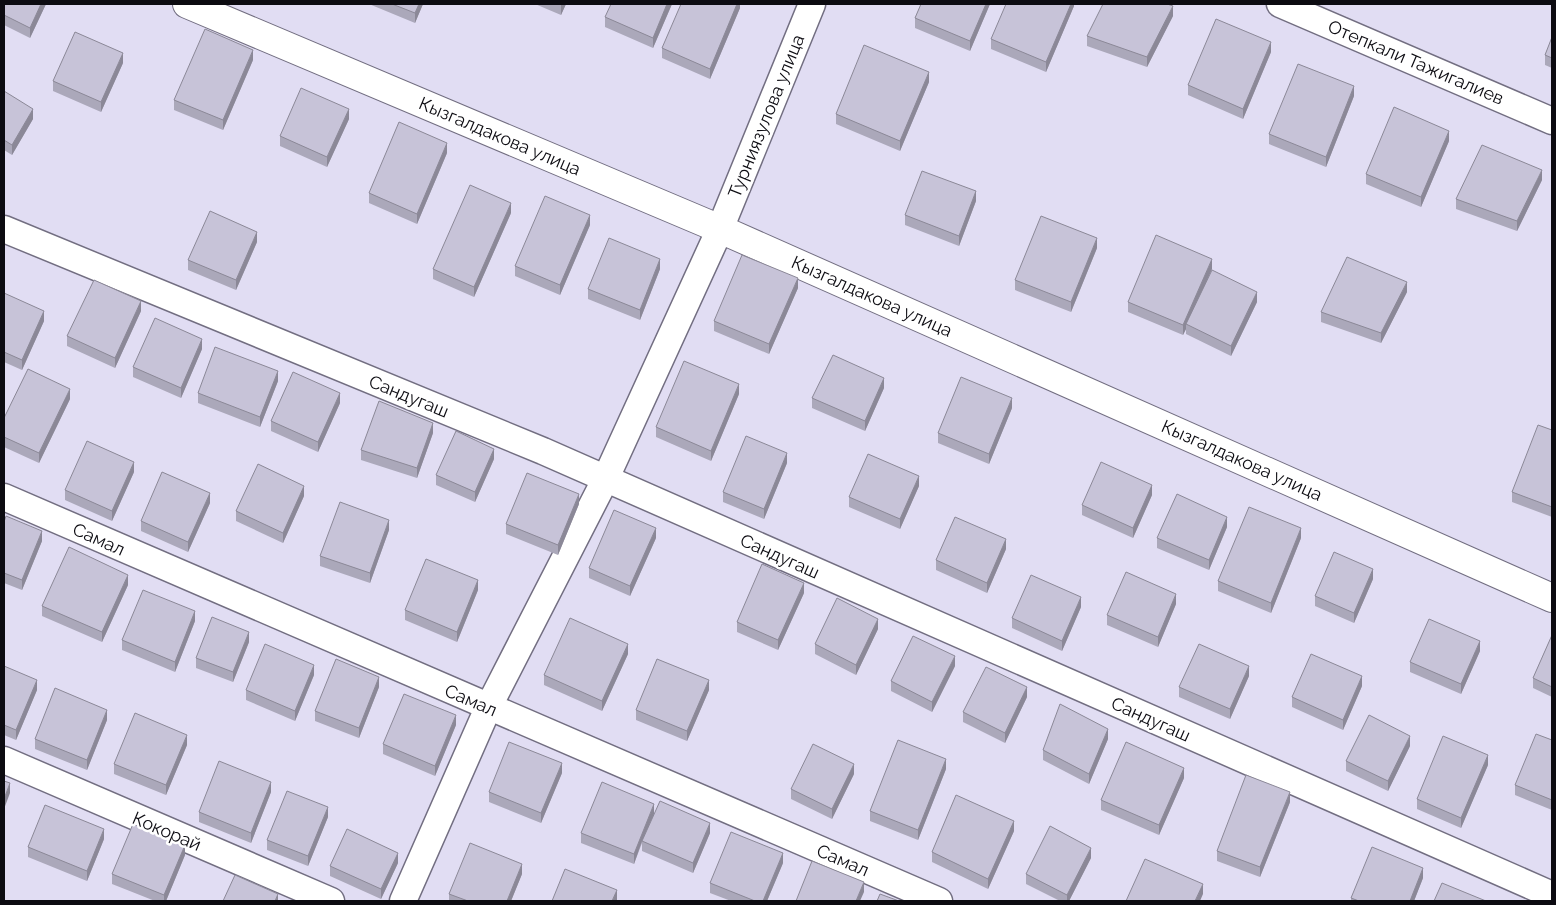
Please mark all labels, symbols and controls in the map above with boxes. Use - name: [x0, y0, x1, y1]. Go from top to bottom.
- street label: Отепкали Тажигалиев: [1325, 15, 1507, 109]
- street label: Турниязулова улица: [724, 31, 808, 201]
- street label: Кызгалдакова улица: [416, 92, 584, 180]
- street label: Кызгалдакова улица: [788, 251, 956, 341]
- street label: Сандугаш: [366, 370, 452, 422]
- street label: Кызгалдакова улица: [1158, 415, 1326, 505]
- street label: Самал: [70, 518, 128, 560]
- street label: Сандугаш: [737, 529, 823, 583]
- street label: Самал: [442, 680, 500, 720]
- street label: Сандугаш: [1108, 692, 1194, 746]
- street label: Кокорай: [129, 807, 205, 855]
- street label: Самал: [814, 840, 872, 880]

